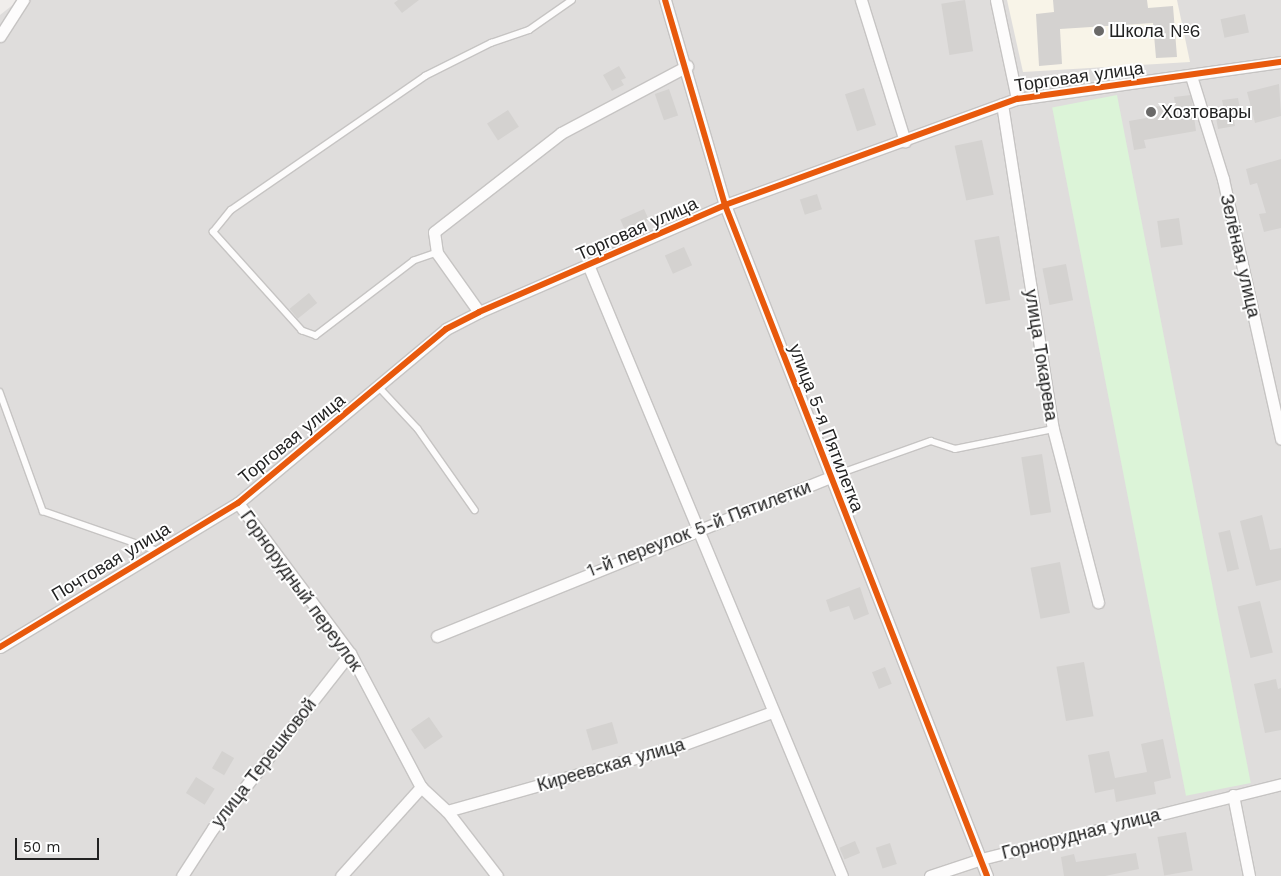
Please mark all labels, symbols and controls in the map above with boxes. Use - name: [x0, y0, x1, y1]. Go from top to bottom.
- place label: Школа №6: [1109, 20, 1200, 42]
- marker: Школа №6: [1093, 25, 1105, 37]
- street label: Торговая улица: [1013, 57, 1145, 97]
- place label: Хозтовары: [1161, 101, 1251, 123]
- marker: Хозтовары: [1145, 106, 1157, 118]
- street label: Зелёная улица: [1215, 192, 1265, 320]
- street label: Торговая улица: [573, 193, 701, 265]
- street label: улица Токарева: [1020, 288, 1062, 422]
- street label: улица 5-я Пятилетка: [784, 341, 868, 515]
- street label: Торговая улица: [234, 390, 350, 488]
- street label: 1-й переулок 5-й Пятилетки: [584, 476, 814, 582]
- street label: Горнорудный переулок: [236, 507, 366, 675]
- street label: Почтовая улица: [48, 518, 174, 606]
- street label: улица Терешковой: [207, 694, 321, 832]
- street label: Киреевская улица: [535, 734, 687, 796]
- street label: Горнорудная улица: [1000, 804, 1162, 864]
- scale bar: [18, 828, 101, 860]
- text: 50 m: [23, 838, 60, 856]

